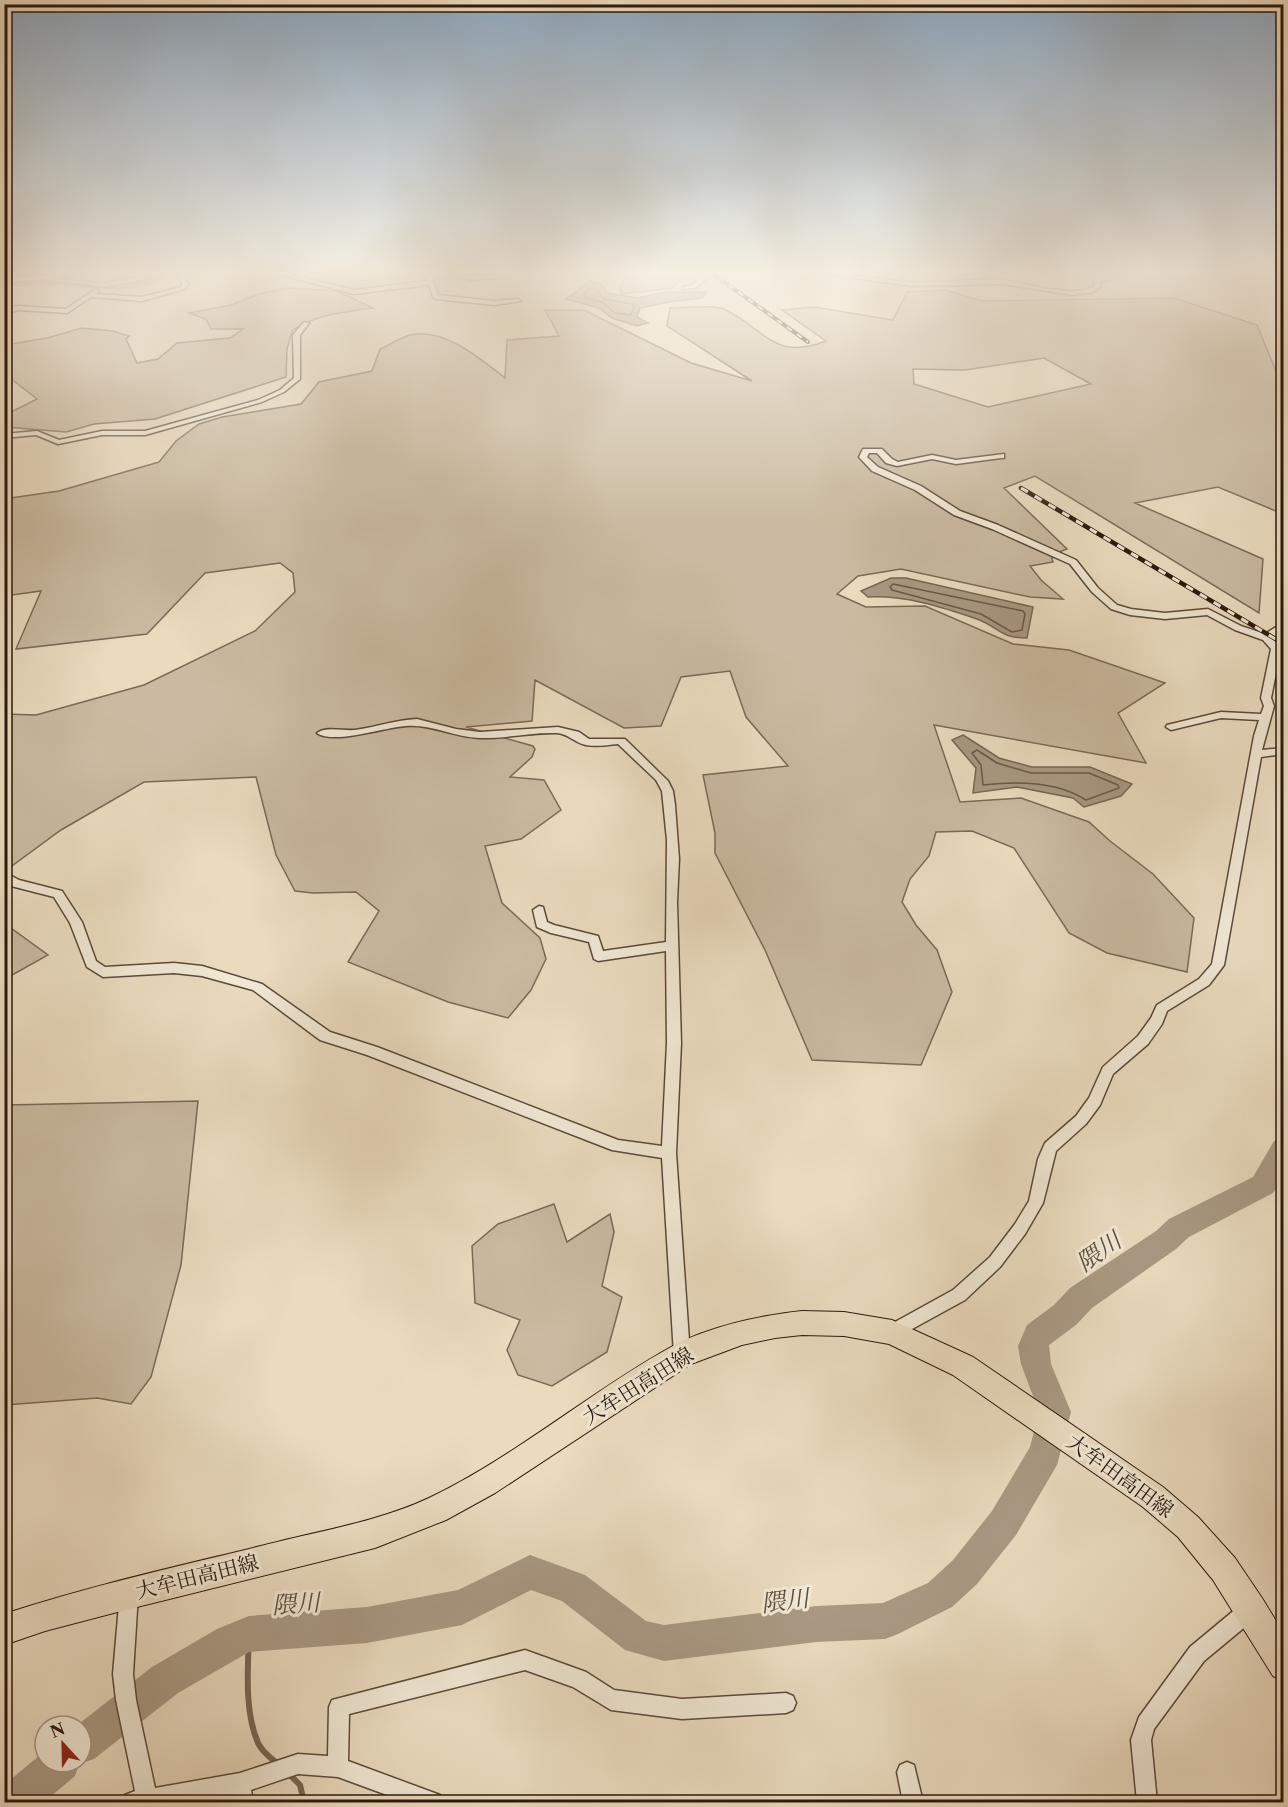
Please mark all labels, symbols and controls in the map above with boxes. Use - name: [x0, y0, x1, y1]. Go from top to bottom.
- water label: 隈川: [1071, 1224, 1129, 1277]
- street label: 大牟田高田線: [578, 1342, 698, 1430]
- street label: 大牟田高田線: [1062, 1428, 1179, 1523]
- street label: 大牟田高田線: [133, 1549, 261, 1604]
- water label: 隈川: [759, 1583, 814, 1618]
- water label: 隈川: [271, 1587, 324, 1620]
- north arrow: [33, 1714, 93, 1774]
- text: N: [47, 1718, 68, 1742]

